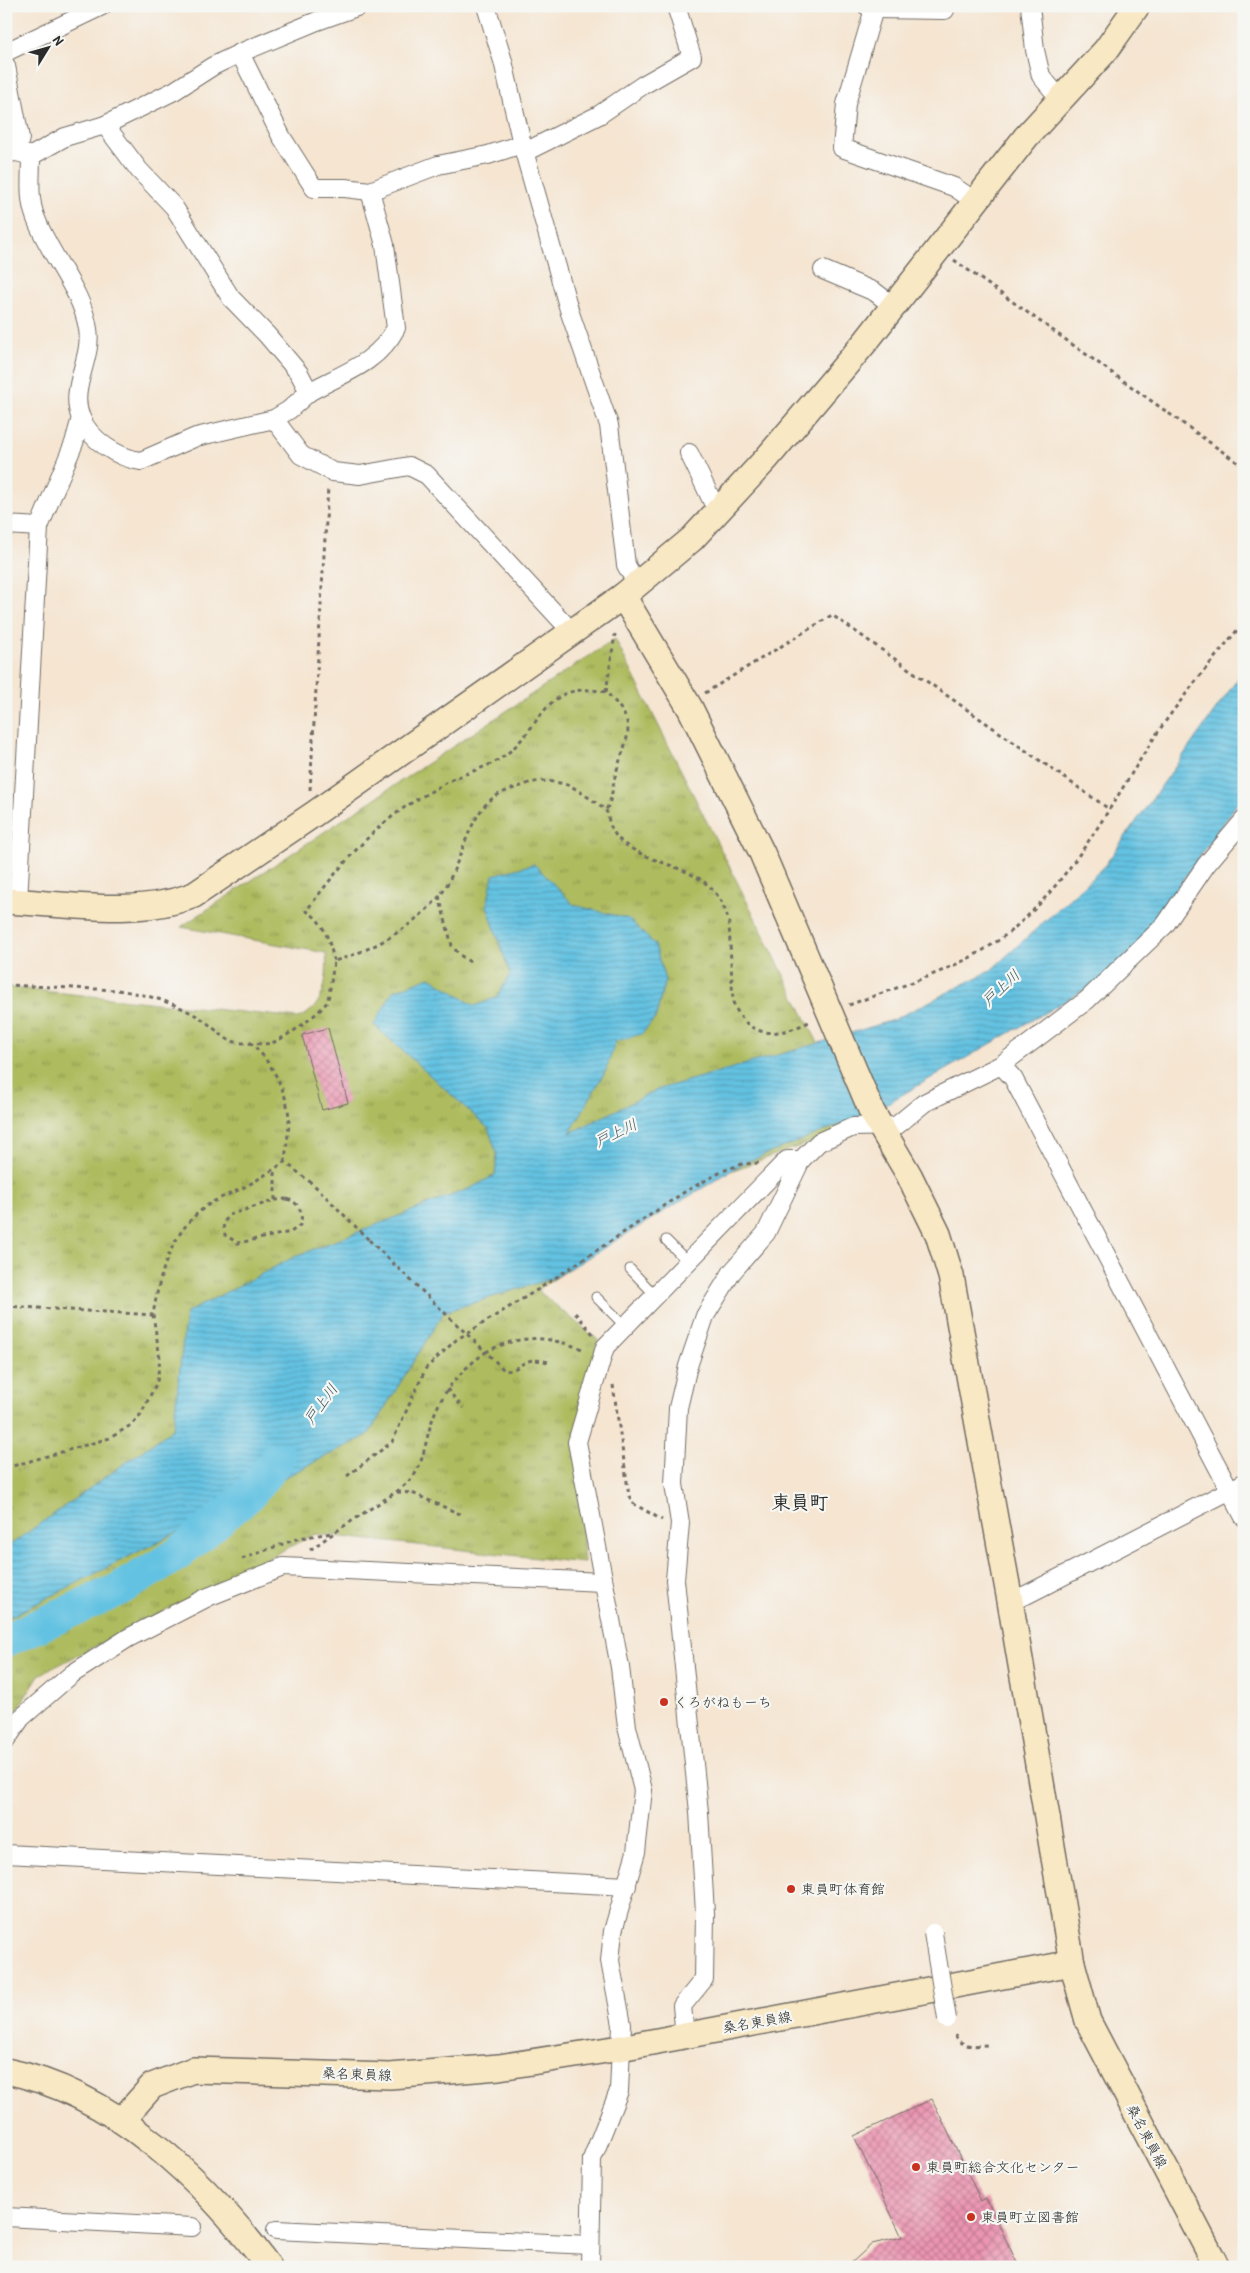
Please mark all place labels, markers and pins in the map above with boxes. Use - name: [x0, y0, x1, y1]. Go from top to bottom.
- place label: くろがねもーち: [674, 1692, 772, 1711]
- marker: くろがねもーち: [658, 1696, 670, 1708]
- place label: 東員町体育館: [801, 1879, 885, 1898]
- marker: 東員町体育館: [785, 1883, 797, 1895]
- place label: 東員町総合文化センター: [926, 2157, 1079, 2176]
- marker: 東員町総合文化センター: [910, 2161, 922, 2173]
- place label: 東員町立図書館: [981, 2207, 1079, 2226]
- marker: 東員町立図書館: [965, 2211, 977, 2223]

